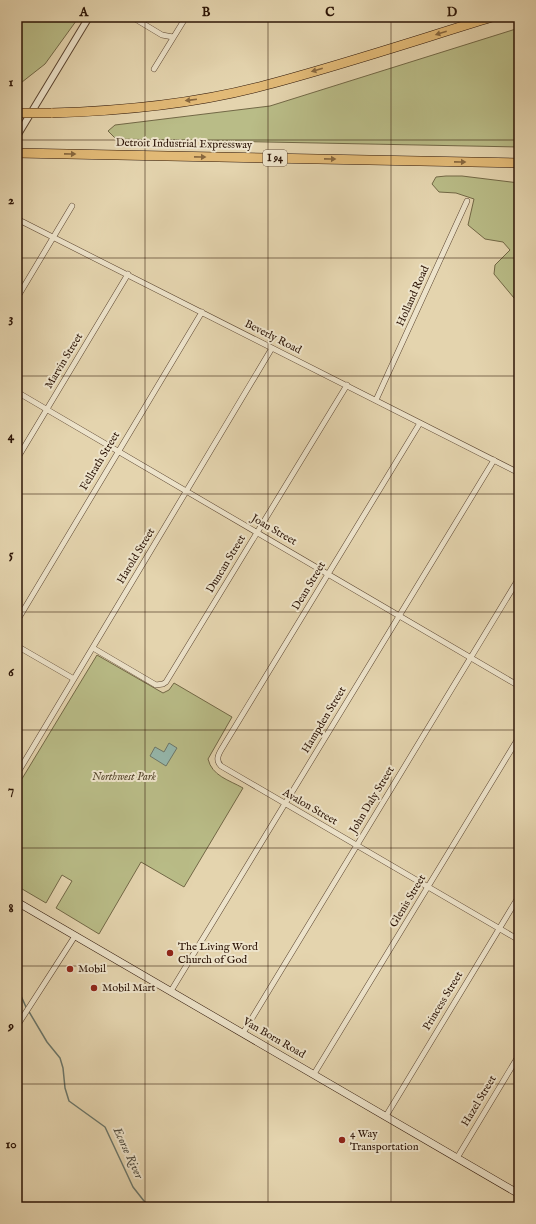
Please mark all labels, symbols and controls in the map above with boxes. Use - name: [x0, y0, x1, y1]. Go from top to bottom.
- text: A: [79, 4, 90, 21]
- text: B: [202, 4, 211, 21]
- text: C: [325, 4, 335, 21]
- text: D: [447, 4, 458, 21]
- one-way arrow: [435, 30, 447, 36]
- one-way arrow: [311, 67, 323, 73]
- text: 1: [9, 74, 14, 91]
- one-way arrow: [185, 97, 197, 104]
- street label: Detroit Industrial Expressway: [116, 136, 253, 152]
- road number: I 94: [263, 150, 287, 166]
- one-way arrow: [64, 151, 77, 157]
- one-way arrow: [194, 153, 206, 160]
- one-way arrow: [324, 156, 337, 162]
- one-way arrow: [454, 159, 467, 165]
- text: 2: [8, 192, 14, 209]
- street label: Holland Road: [393, 263, 433, 329]
- text: 3: [9, 310, 14, 327]
- street label: Beverly Road: [242, 317, 304, 357]
- street label: Marvin Street: [42, 330, 86, 391]
- text: 4: [8, 428, 15, 445]
- street label: Fellrath Street: [77, 429, 123, 493]
- street label: Joan Street: [247, 510, 300, 549]
- street label: Harold Street: [114, 525, 158, 586]
- street label: Duncan Street: [203, 532, 249, 596]
- text: 5: [9, 546, 14, 563]
- street label: Dean Street: [289, 559, 329, 613]
- text: 6: [8, 664, 14, 681]
- street label: Hampden Street: [299, 684, 349, 756]
- street label: John Daly Street: [345, 764, 398, 838]
- park label: Northwest Park: [92, 770, 157, 784]
- text: 7: [8, 782, 14, 799]
- street label: Avalon Street: [279, 785, 340, 828]
- street label: Glenis Street: [387, 872, 429, 930]
- text: 8: [8, 900, 14, 917]
- place label: The Living Word Church of God: [178, 940, 258, 967]
- marker: The Living Word Church of God: [165, 948, 175, 958]
- place label: Mobil: [78, 962, 106, 976]
- marker: Mobil: [65, 964, 75, 974]
- street label: Princess Street: [420, 969, 466, 1033]
- place label: Mobil Mart: [102, 981, 155, 995]
- marker: Mobil Mart: [89, 983, 99, 993]
- street label: Van Born Road: [239, 1014, 308, 1062]
- text: 9: [7, 1018, 14, 1035]
- street label: Hazel Street: [458, 1073, 500, 1129]
- water label: Ecorse River: [109, 1124, 147, 1182]
- place label: 4 Way Transportation: [350, 1127, 419, 1154]
- marker: 4 Way Transportation: [337, 1135, 347, 1145]
- text: 10: [5, 1136, 17, 1153]

